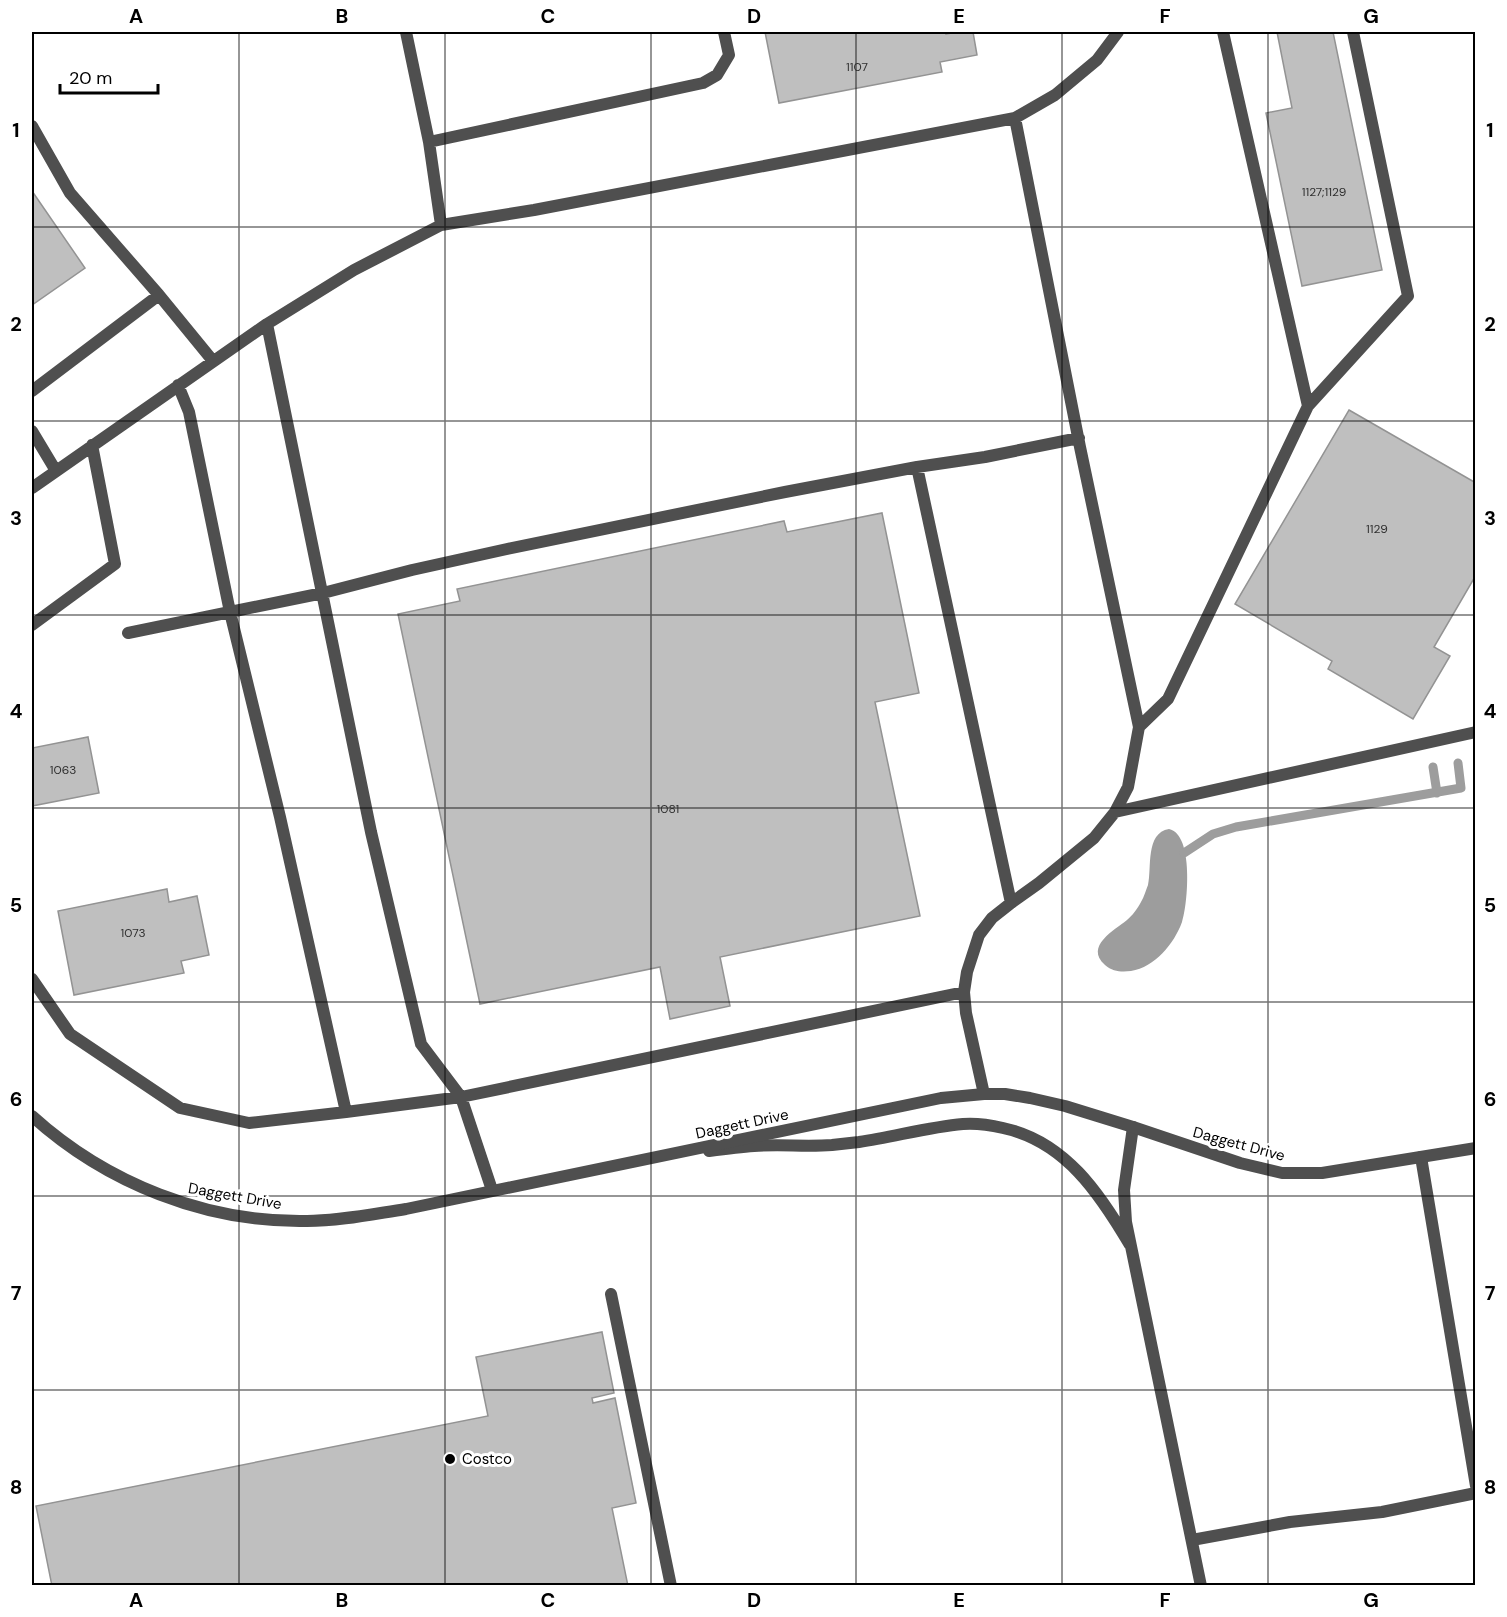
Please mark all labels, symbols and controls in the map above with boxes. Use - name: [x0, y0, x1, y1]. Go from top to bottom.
- text: A: [129, 3, 143, 29]
- text: B: [336, 3, 348, 29]
- text: C: [541, 3, 555, 29]
- text: D: [747, 3, 761, 29]
- text: E: [953, 3, 965, 29]
- text: F: [1159, 3, 1171, 29]
- text: G: [1363, 3, 1379, 29]
- scale bar: [60, 57, 158, 95]
- house number: 1107: [846, 59, 868, 75]
- text: 20 m: [69, 66, 112, 90]
- text: 1: [12, 117, 20, 143]
- text: 1: [1486, 117, 1494, 143]
- house number: 1127;1129: [1302, 184, 1346, 200]
- text: 2: [10, 311, 22, 337]
- text: 2: [1484, 311, 1496, 337]
- text: 3: [10, 505, 22, 531]
- text: 3: [1484, 505, 1496, 531]
- house number: 1129: [1366, 521, 1388, 537]
- text: 4: [10, 698, 23, 724]
- text: 4: [1484, 698, 1497, 724]
- house number: 1063: [50, 762, 76, 778]
- house number: 1081: [657, 801, 679, 817]
- text: 5: [10, 892, 22, 918]
- text: 5: [1484, 892, 1496, 918]
- house number: 1073: [121, 925, 145, 941]
- text: 6: [10, 1086, 22, 1112]
- text: 6: [1484, 1086, 1496, 1112]
- street label: Daggett Drive: [694, 1104, 790, 1144]
- street label: Daggett Drive: [1191, 1122, 1287, 1166]
- street label: Daggett Drive: [187, 1178, 283, 1214]
- text: 7: [11, 1280, 22, 1306]
- text: 7: [1485, 1280, 1496, 1306]
- place label: Costco: [462, 1449, 512, 1469]
- marker: Costco: [443, 1452, 457, 1466]
- text: 8: [10, 1474, 22, 1500]
- text: 8: [1484, 1474, 1496, 1500]
- text: A: [129, 1587, 143, 1613]
- text: B: [336, 1587, 348, 1613]
- text: C: [541, 1587, 555, 1613]
- text: D: [747, 1587, 761, 1613]
- text: E: [953, 1587, 965, 1613]
- text: F: [1159, 1587, 1171, 1613]
- text: G: [1363, 1587, 1379, 1613]

